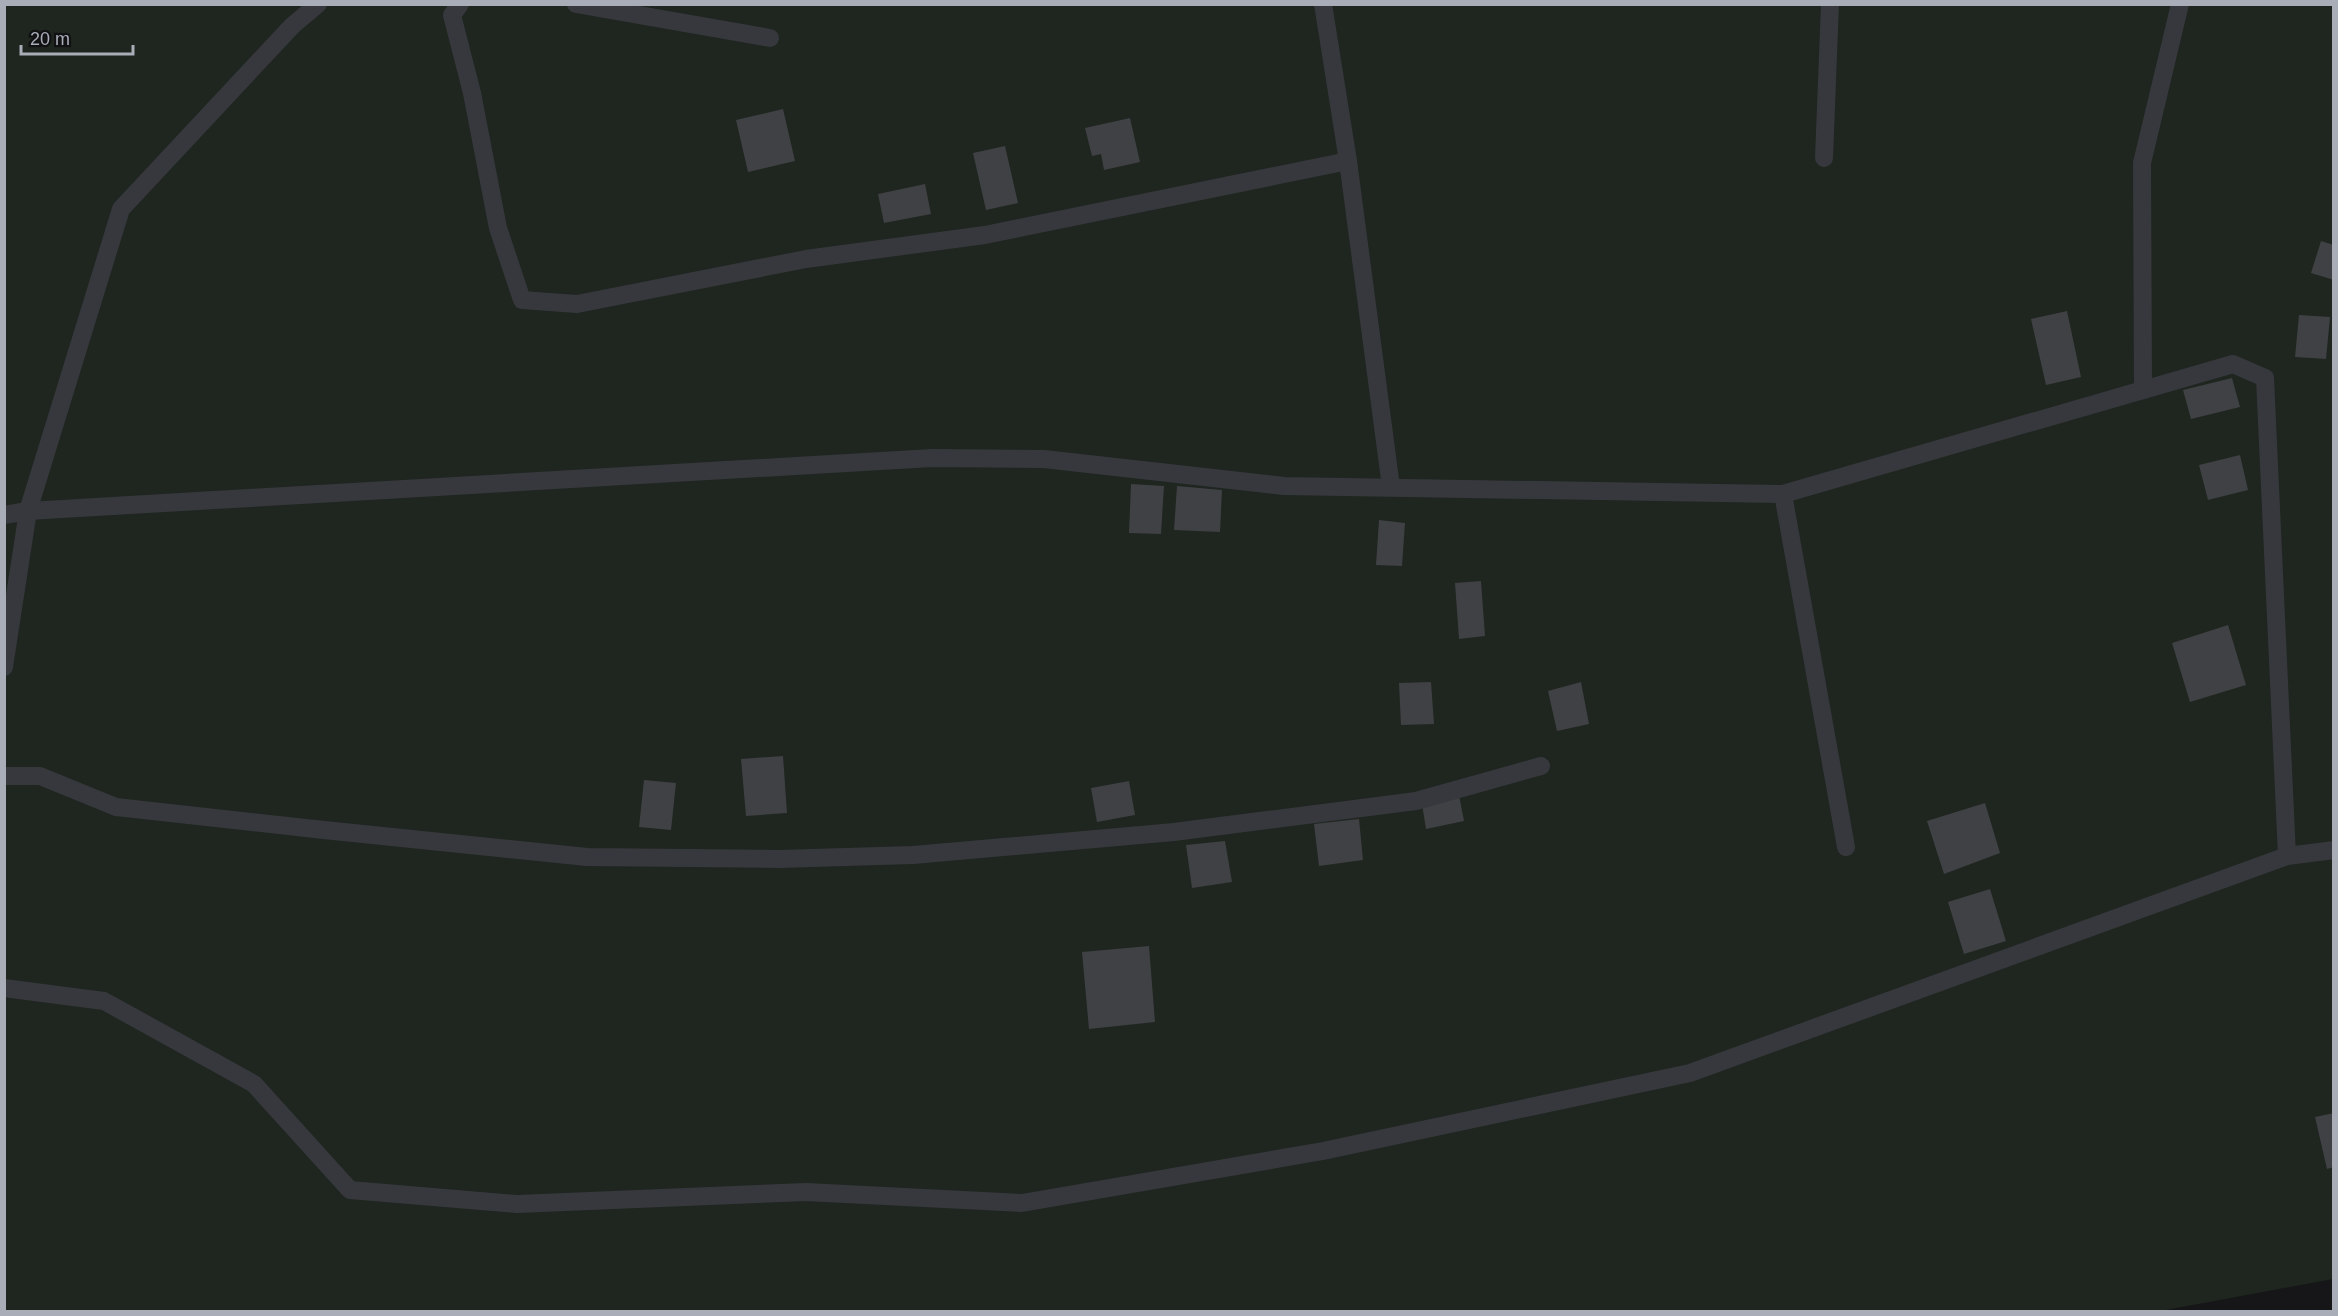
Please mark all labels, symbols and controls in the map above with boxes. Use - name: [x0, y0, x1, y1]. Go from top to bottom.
- scale bar: [21, 18, 134, 56]
- text: 20 m: [30, 29, 70, 49]

